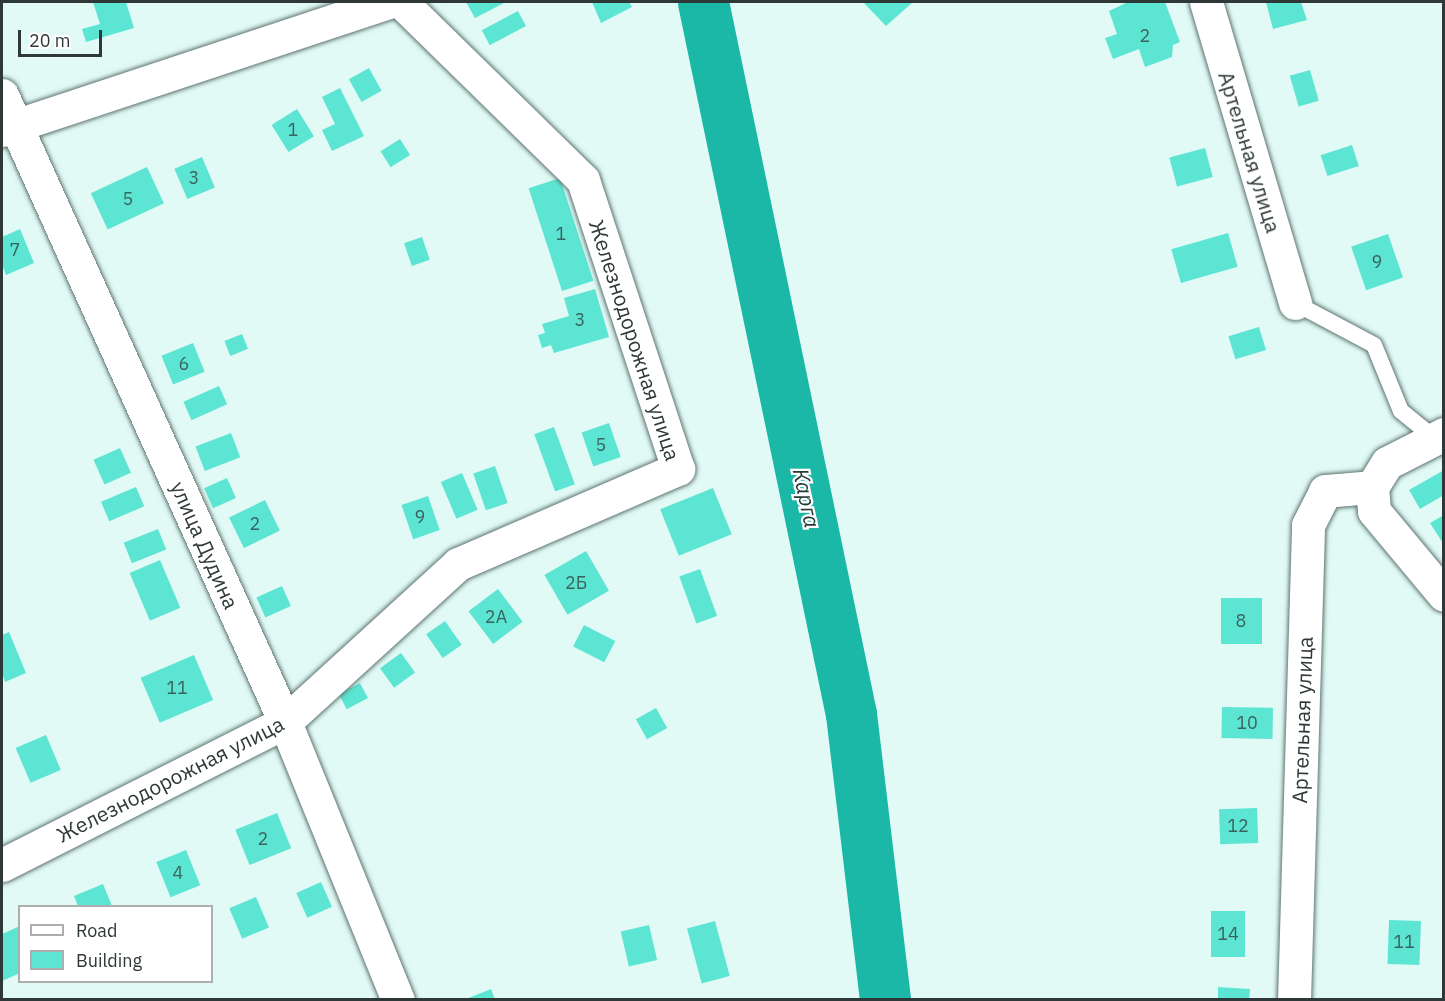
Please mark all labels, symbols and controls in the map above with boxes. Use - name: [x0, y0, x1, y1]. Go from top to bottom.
- scale bar: [21, 18, 105, 56]
- house number: 2: [1140, 25, 1150, 47]
- text: 20 m: [29, 29, 71, 52]
- street label: Артельная улица: [1213, 68, 1287, 236]
- house number: 1: [288, 119, 298, 141]
- house number: 3: [189, 167, 199, 189]
- house number: 5: [123, 188, 133, 210]
- street label: Железнодорожная улица: [584, 217, 686, 463]
- house number: 1: [556, 223, 566, 245]
- house number: 7: [10, 239, 20, 261]
- house number: 9: [1372, 251, 1382, 273]
- house number: 3: [575, 309, 585, 331]
- house number: 6: [179, 353, 189, 375]
- house number: 5: [596, 434, 606, 456]
- water label: Карга: [788, 466, 826, 530]
- street label: улица Дудина: [166, 477, 244, 613]
- house number: 9: [415, 506, 425, 528]
- house number: 2: [250, 513, 260, 535]
- house number: 2Б: [565, 572, 587, 594]
- house number: 2А: [485, 606, 507, 628]
- house number: 8: [1236, 610, 1246, 632]
- street label: Артельная улица: [1286, 636, 1318, 804]
- house number: 11: [166, 677, 188, 699]
- street label: Железнодорожная улица: [52, 711, 288, 847]
- house number: 10: [1236, 712, 1258, 734]
- house number: 12: [1227, 815, 1249, 837]
- house number: 2: [258, 828, 268, 850]
- house number: 4: [173, 862, 183, 884]
- legend: [18, 905, 213, 983]
- text: Road: [76, 919, 117, 942]
- house number: 14: [1217, 923, 1239, 945]
- house number: 11: [1393, 931, 1415, 953]
- text: Building: [76, 949, 142, 972]

